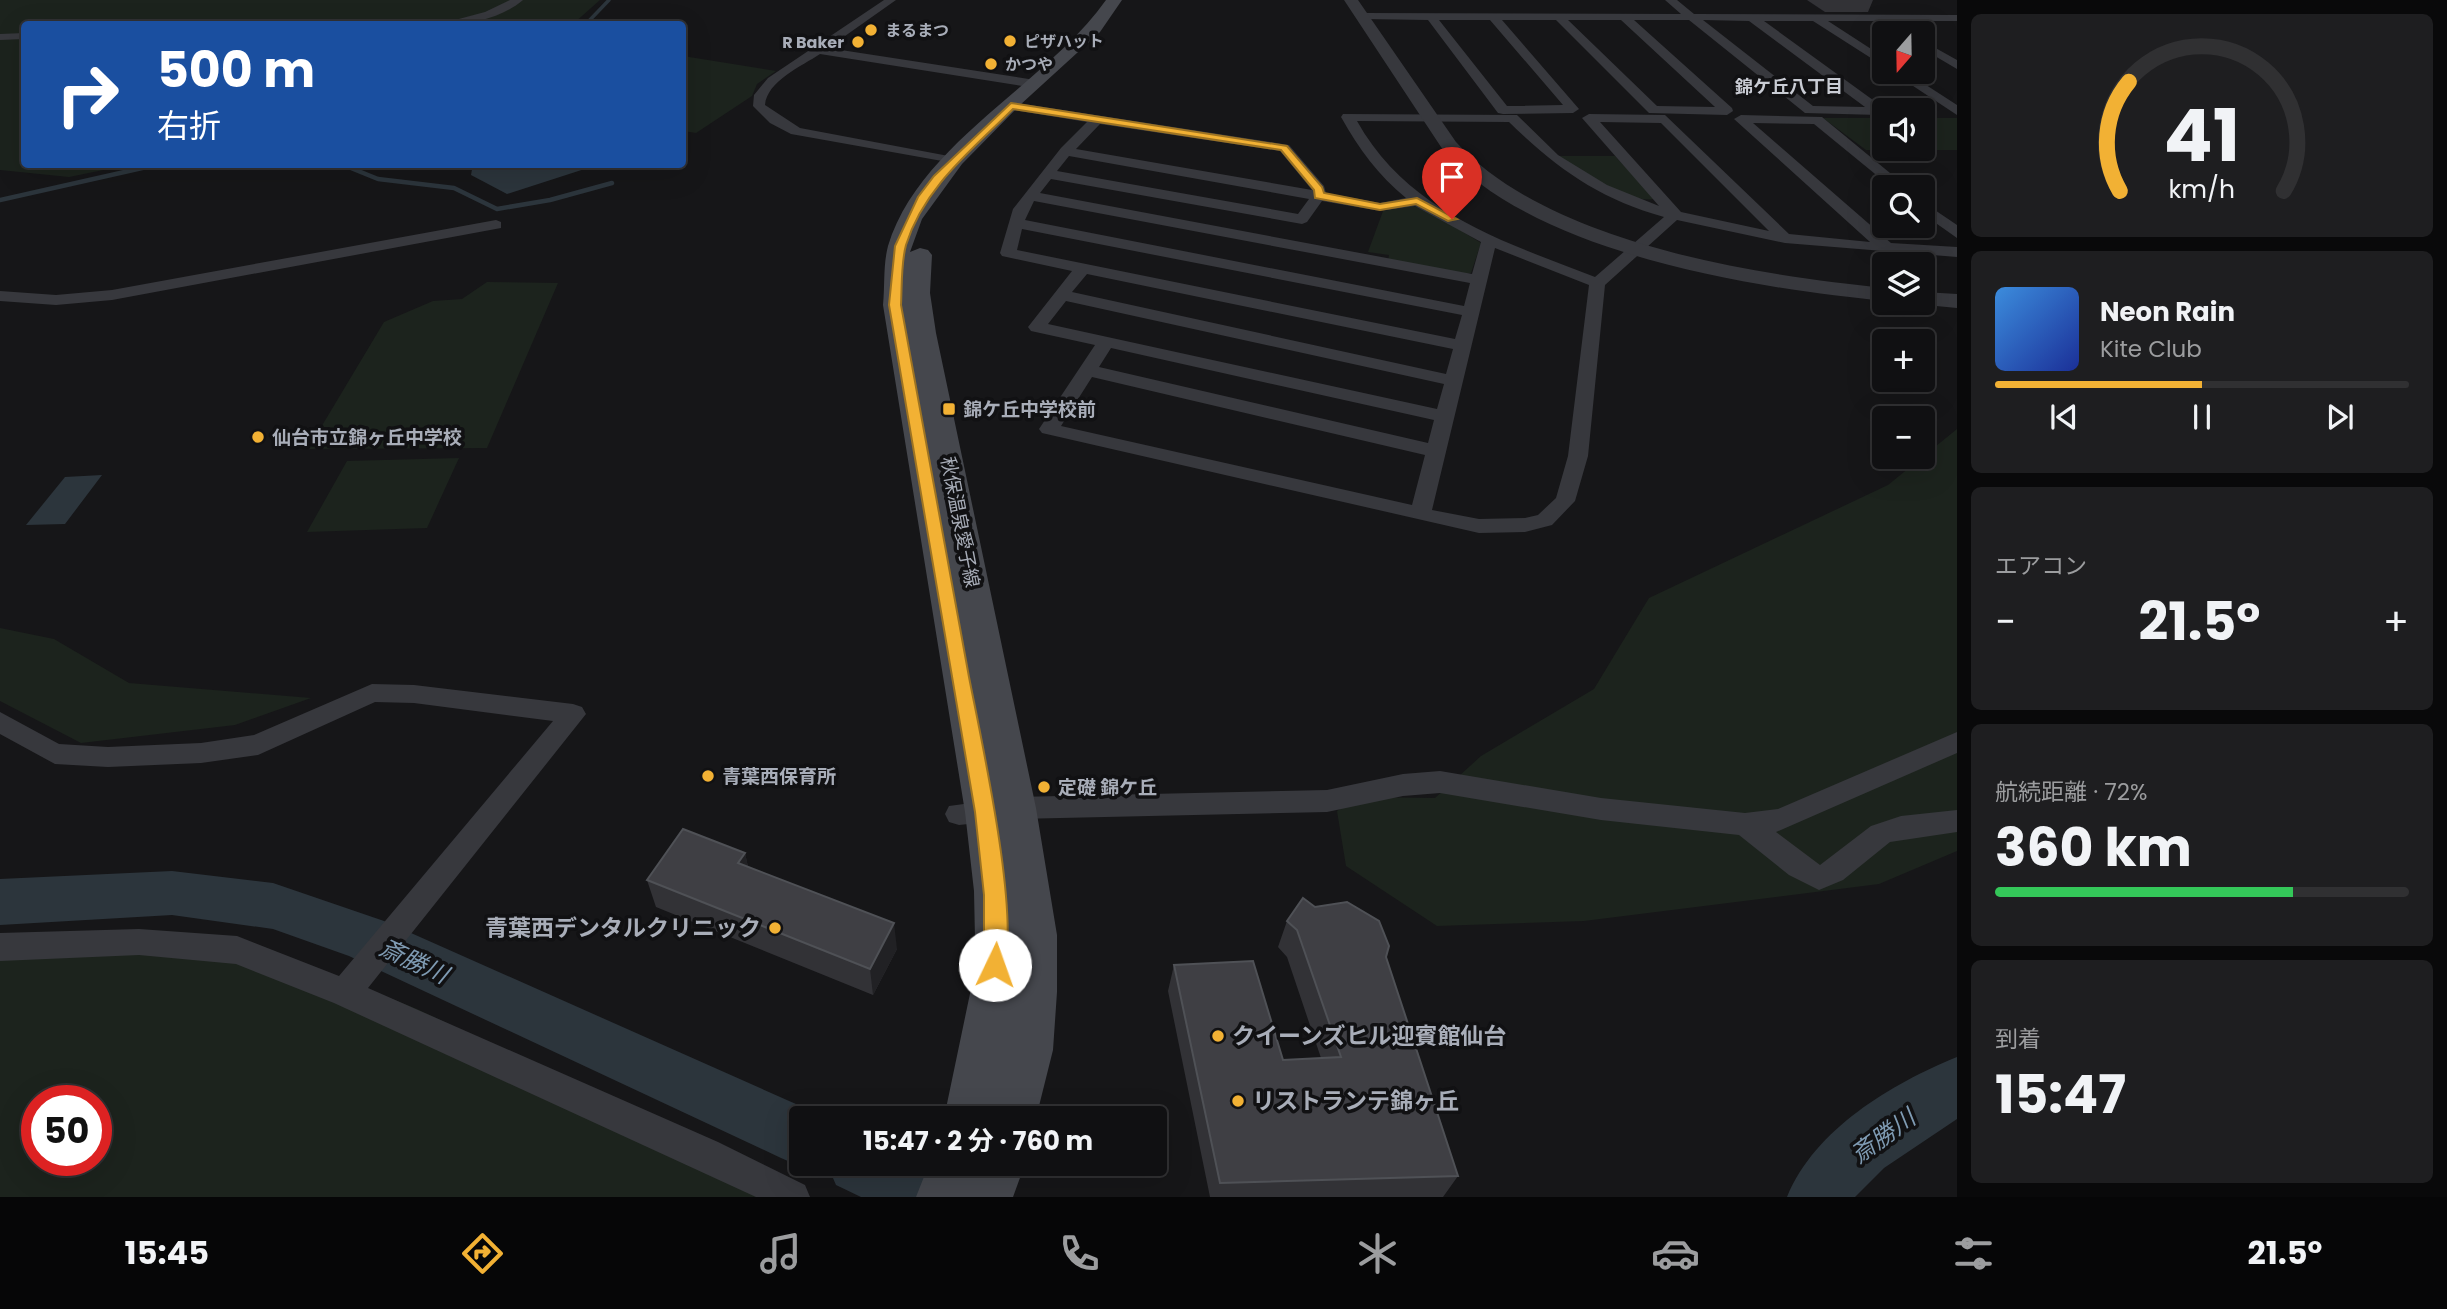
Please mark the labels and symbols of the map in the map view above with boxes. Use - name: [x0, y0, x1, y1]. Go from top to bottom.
- place label: まるまつ: [885, 19, 949, 42]
- north arrow: [1872, 21, 1936, 84]
- marker: まるまつ: [863, 22, 879, 38]
- place label: ピザハット: [1024, 30, 1104, 53]
- place label: R Baker: [782, 31, 844, 54]
- marker: ピザハット: [1002, 33, 1018, 49]
- marker: R Baker: [850, 34, 866, 50]
- place label: かつや: [1005, 53, 1053, 76]
- marker: かつや: [983, 56, 999, 72]
- district label: 錦ケ丘八丁目: [1735, 74, 1843, 99]
- pin: [1422, 147, 1482, 219]
- place label: 錦ケ丘中学校前: [963, 396, 1096, 423]
- marker: 錦ケ丘中学校前: [941, 401, 957, 417]
- place label: 仙台市立錦ヶ丘中学校: [272, 424, 462, 451]
- marker: 仙台市立錦ヶ丘中学校: [250, 429, 266, 445]
- street label: 秋保温泉愛子線: [934, 454, 986, 590]
- place label: 青葉西保育所: [722, 763, 836, 790]
- marker: 青葉西保育所: [700, 768, 716, 784]
- place label: 定礎 錦ケ丘: [1058, 774, 1157, 801]
- marker: 定礎 錦ケ丘: [1036, 779, 1052, 795]
- place label: 青葉西デンタルクリニック: [485, 912, 761, 944]
- marker: 青葉西デンタルクリニック: [767, 920, 783, 936]
- position arrow: [958, 928, 1032, 1002]
- water label: 斎勝川: [374, 931, 456, 992]
- place label: クイーンズヒル迎賓館仙台: [1232, 1020, 1506, 1052]
- marker: クイーンズヒル迎賓館仙台: [1210, 1028, 1226, 1044]
- speed limit sign: 50: [21, 1085, 112, 1176]
- place label: リストランテ錦ヶ丘: [1252, 1085, 1459, 1117]
- marker: リストランテ錦ヶ丘: [1230, 1093, 1246, 1109]
- water label: 斎勝川: [1844, 1100, 1924, 1171]

